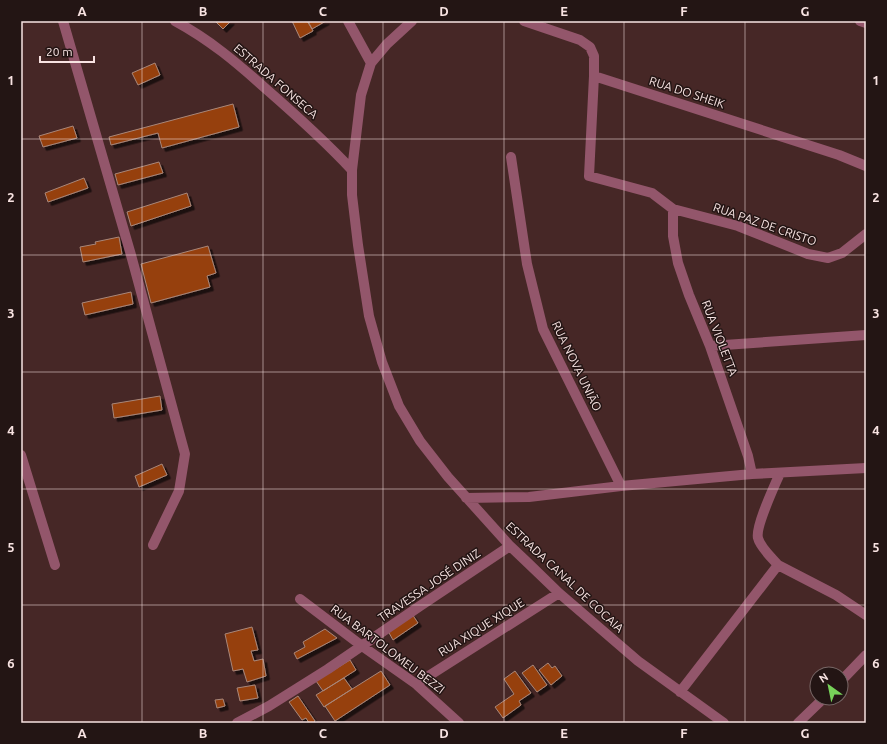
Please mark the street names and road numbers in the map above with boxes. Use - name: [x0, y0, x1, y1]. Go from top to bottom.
- street label: ESTRADA FONSECA: [231, 41, 321, 121]
- street label: RUA DO SHEIK: [648, 74, 727, 111]
- street label: RUA PAZ DE CRISTO: [712, 200, 818, 248]
- street label: RUA VIOLETTA: [700, 298, 740, 378]
- street label: RUA NOVA UNIÃO: [550, 319, 604, 413]
- street label: ESTRADA CANAL DE COCAIA: [504, 519, 626, 635]
- street label: TRAVESSA JOSÉ DINIZ: [376, 546, 483, 624]
- street label: RUA XIQUE XIQUE: [436, 595, 526, 659]
- street label: RUA BARTOLOMEU BEZZI: [329, 602, 447, 696]

